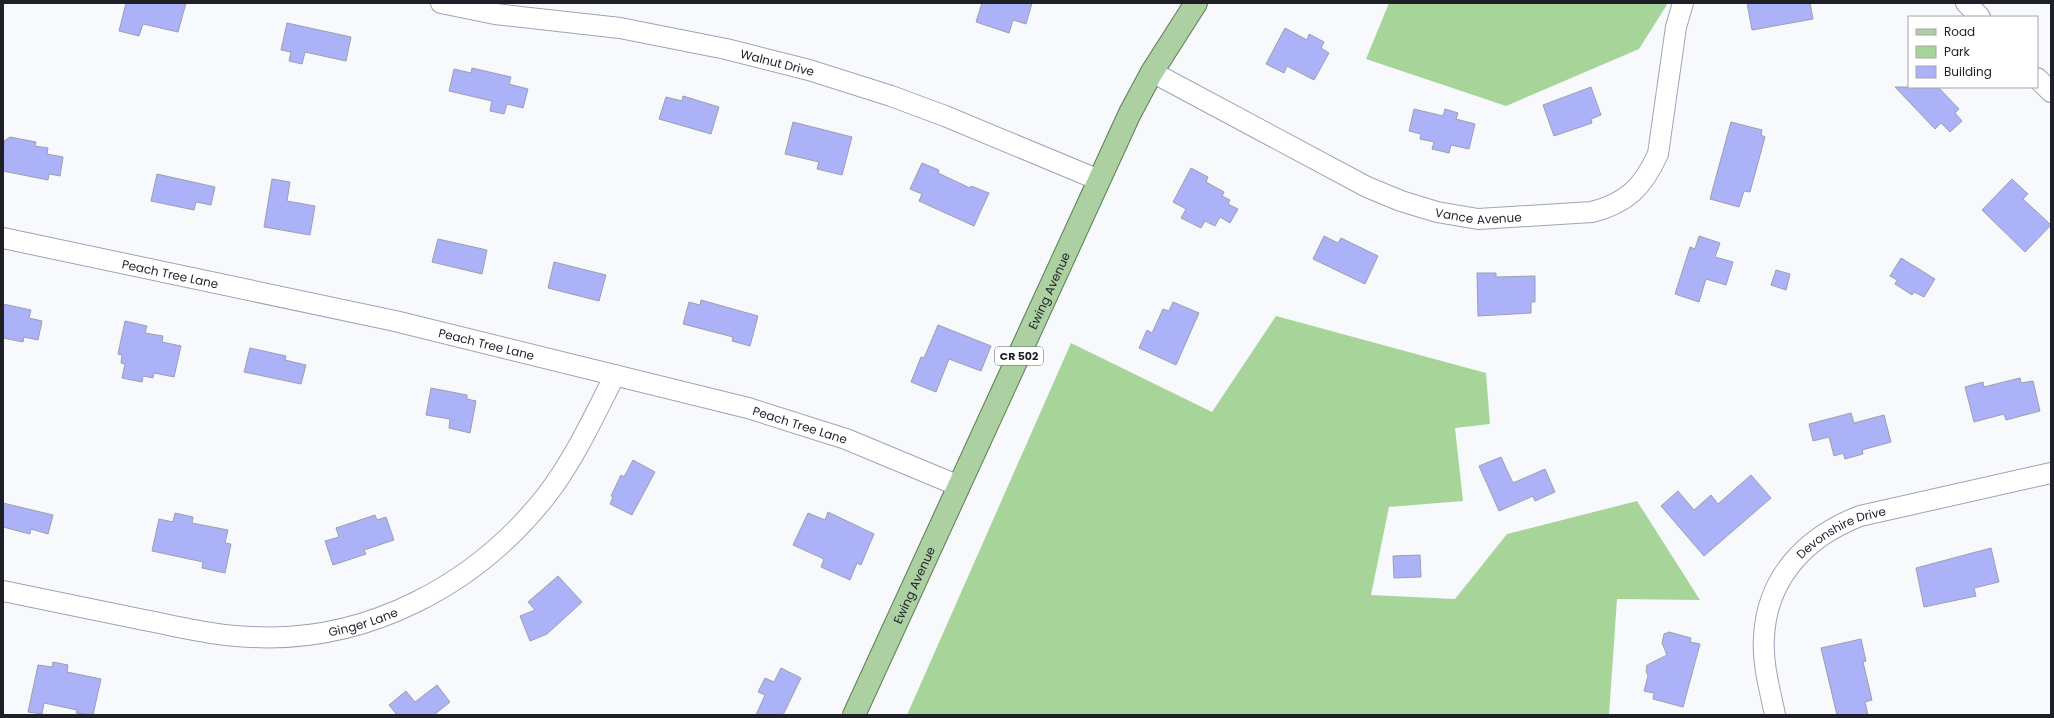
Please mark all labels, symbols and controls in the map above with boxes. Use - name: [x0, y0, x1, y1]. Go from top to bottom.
- legend: [1908, 16, 2038, 88]
- text: Road: [1944, 23, 1975, 40]
- text: Park: [1944, 43, 1971, 60]
- street label: Walnut Drive: [739, 44, 817, 80]
- text: Building: [1944, 63, 1992, 80]
- street label: Vance Avenue: [1434, 203, 1522, 228]
- street label: Ewing Avenue: [1024, 249, 1074, 332]
- street label: Peach Tree Lane: [120, 255, 220, 292]
- street label: Peach Tree Lane: [437, 324, 536, 364]
- road number: CR 502: [995, 347, 1043, 365]
- street label: Peach Tree Lane: [751, 402, 850, 447]
- street label: Devonshire Drive: [1792, 502, 1887, 562]
- street label: Ewing Avenue: [889, 544, 939, 626]
- street label: Ginger Lane: [327, 603, 400, 640]

